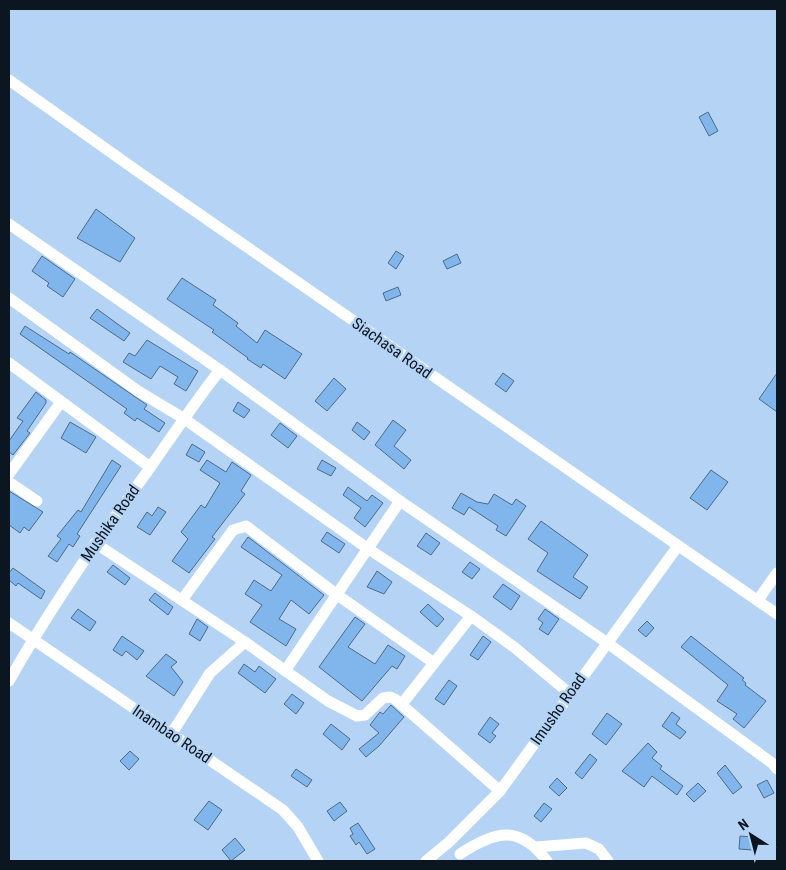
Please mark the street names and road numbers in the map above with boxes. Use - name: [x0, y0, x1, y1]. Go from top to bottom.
- street label: Siachasa Road: [348, 313, 436, 383]
- street label: Mushika Road: [77, 481, 143, 565]
- street label: Imusho Road: [527, 670, 589, 748]
- street label: Inambao Road: [129, 701, 215, 767]

